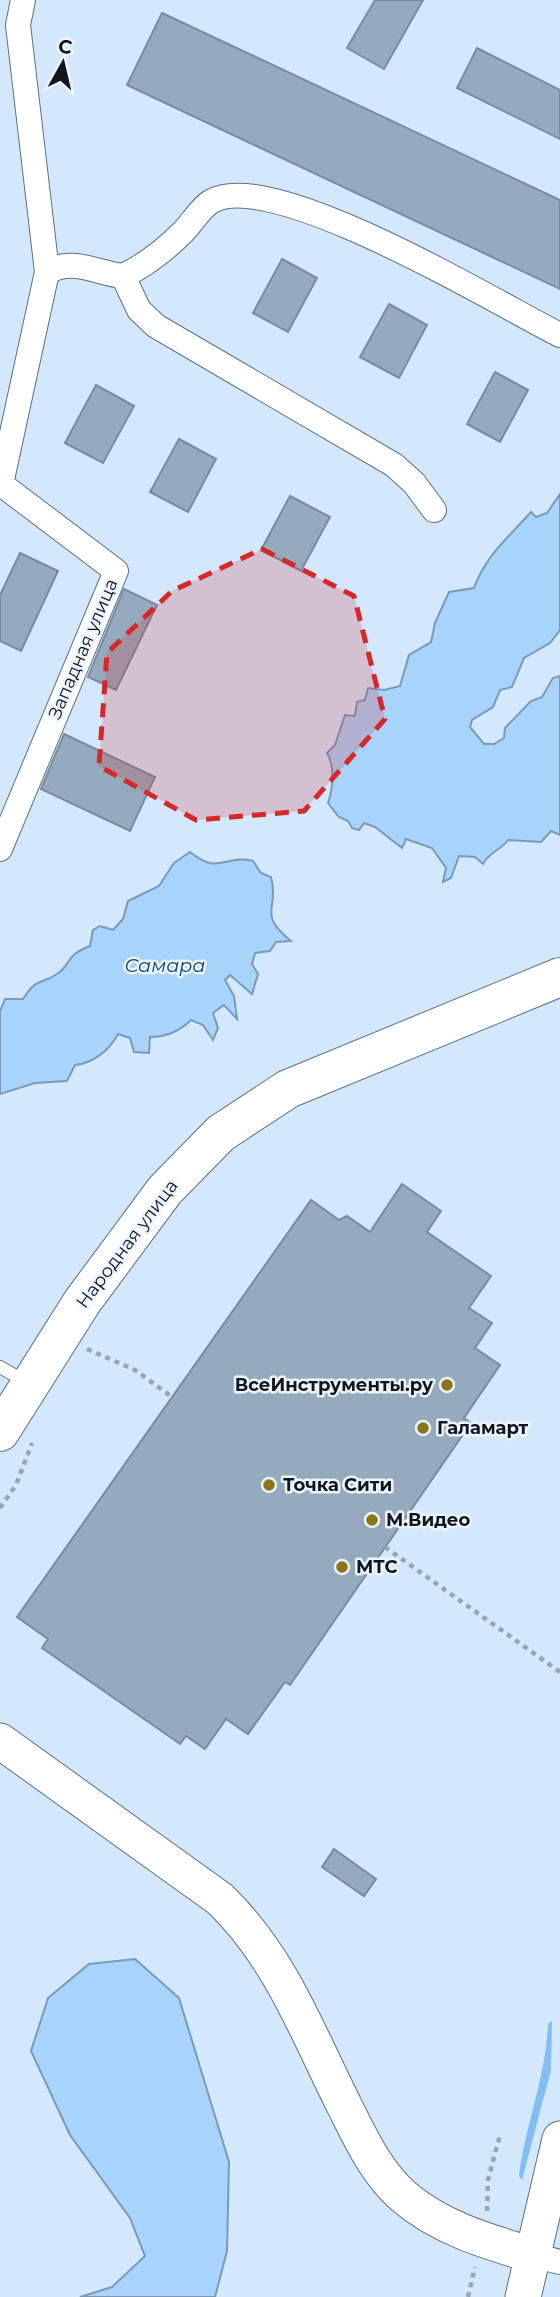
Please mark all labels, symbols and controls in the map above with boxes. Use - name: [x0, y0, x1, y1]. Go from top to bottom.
- north arrow: [28, 28, 98, 98]
- text: С: [57, 34, 74, 59]
- street label: Западная улица: [43, 575, 123, 723]
- water label: Самара: [125, 954, 205, 977]
- street label: Народная улица: [72, 1175, 182, 1313]
- place label: ВсеИнструменты.ру: [235, 1374, 434, 1396]
- marker: ВсеИнструменты.ру: [439, 1377, 455, 1393]
- place label: Галамарт: [437, 1417, 529, 1439]
- marker: Галамарт: [415, 1420, 431, 1436]
- place label: Точка Сити: [283, 1474, 392, 1496]
- marker: Точка Сити: [261, 1477, 277, 1493]
- place label: М.Видео: [386, 1509, 470, 1531]
- marker: М.Видео: [364, 1512, 380, 1528]
- place label: МТС: [356, 1556, 398, 1578]
- marker: МТС: [334, 1559, 350, 1575]

